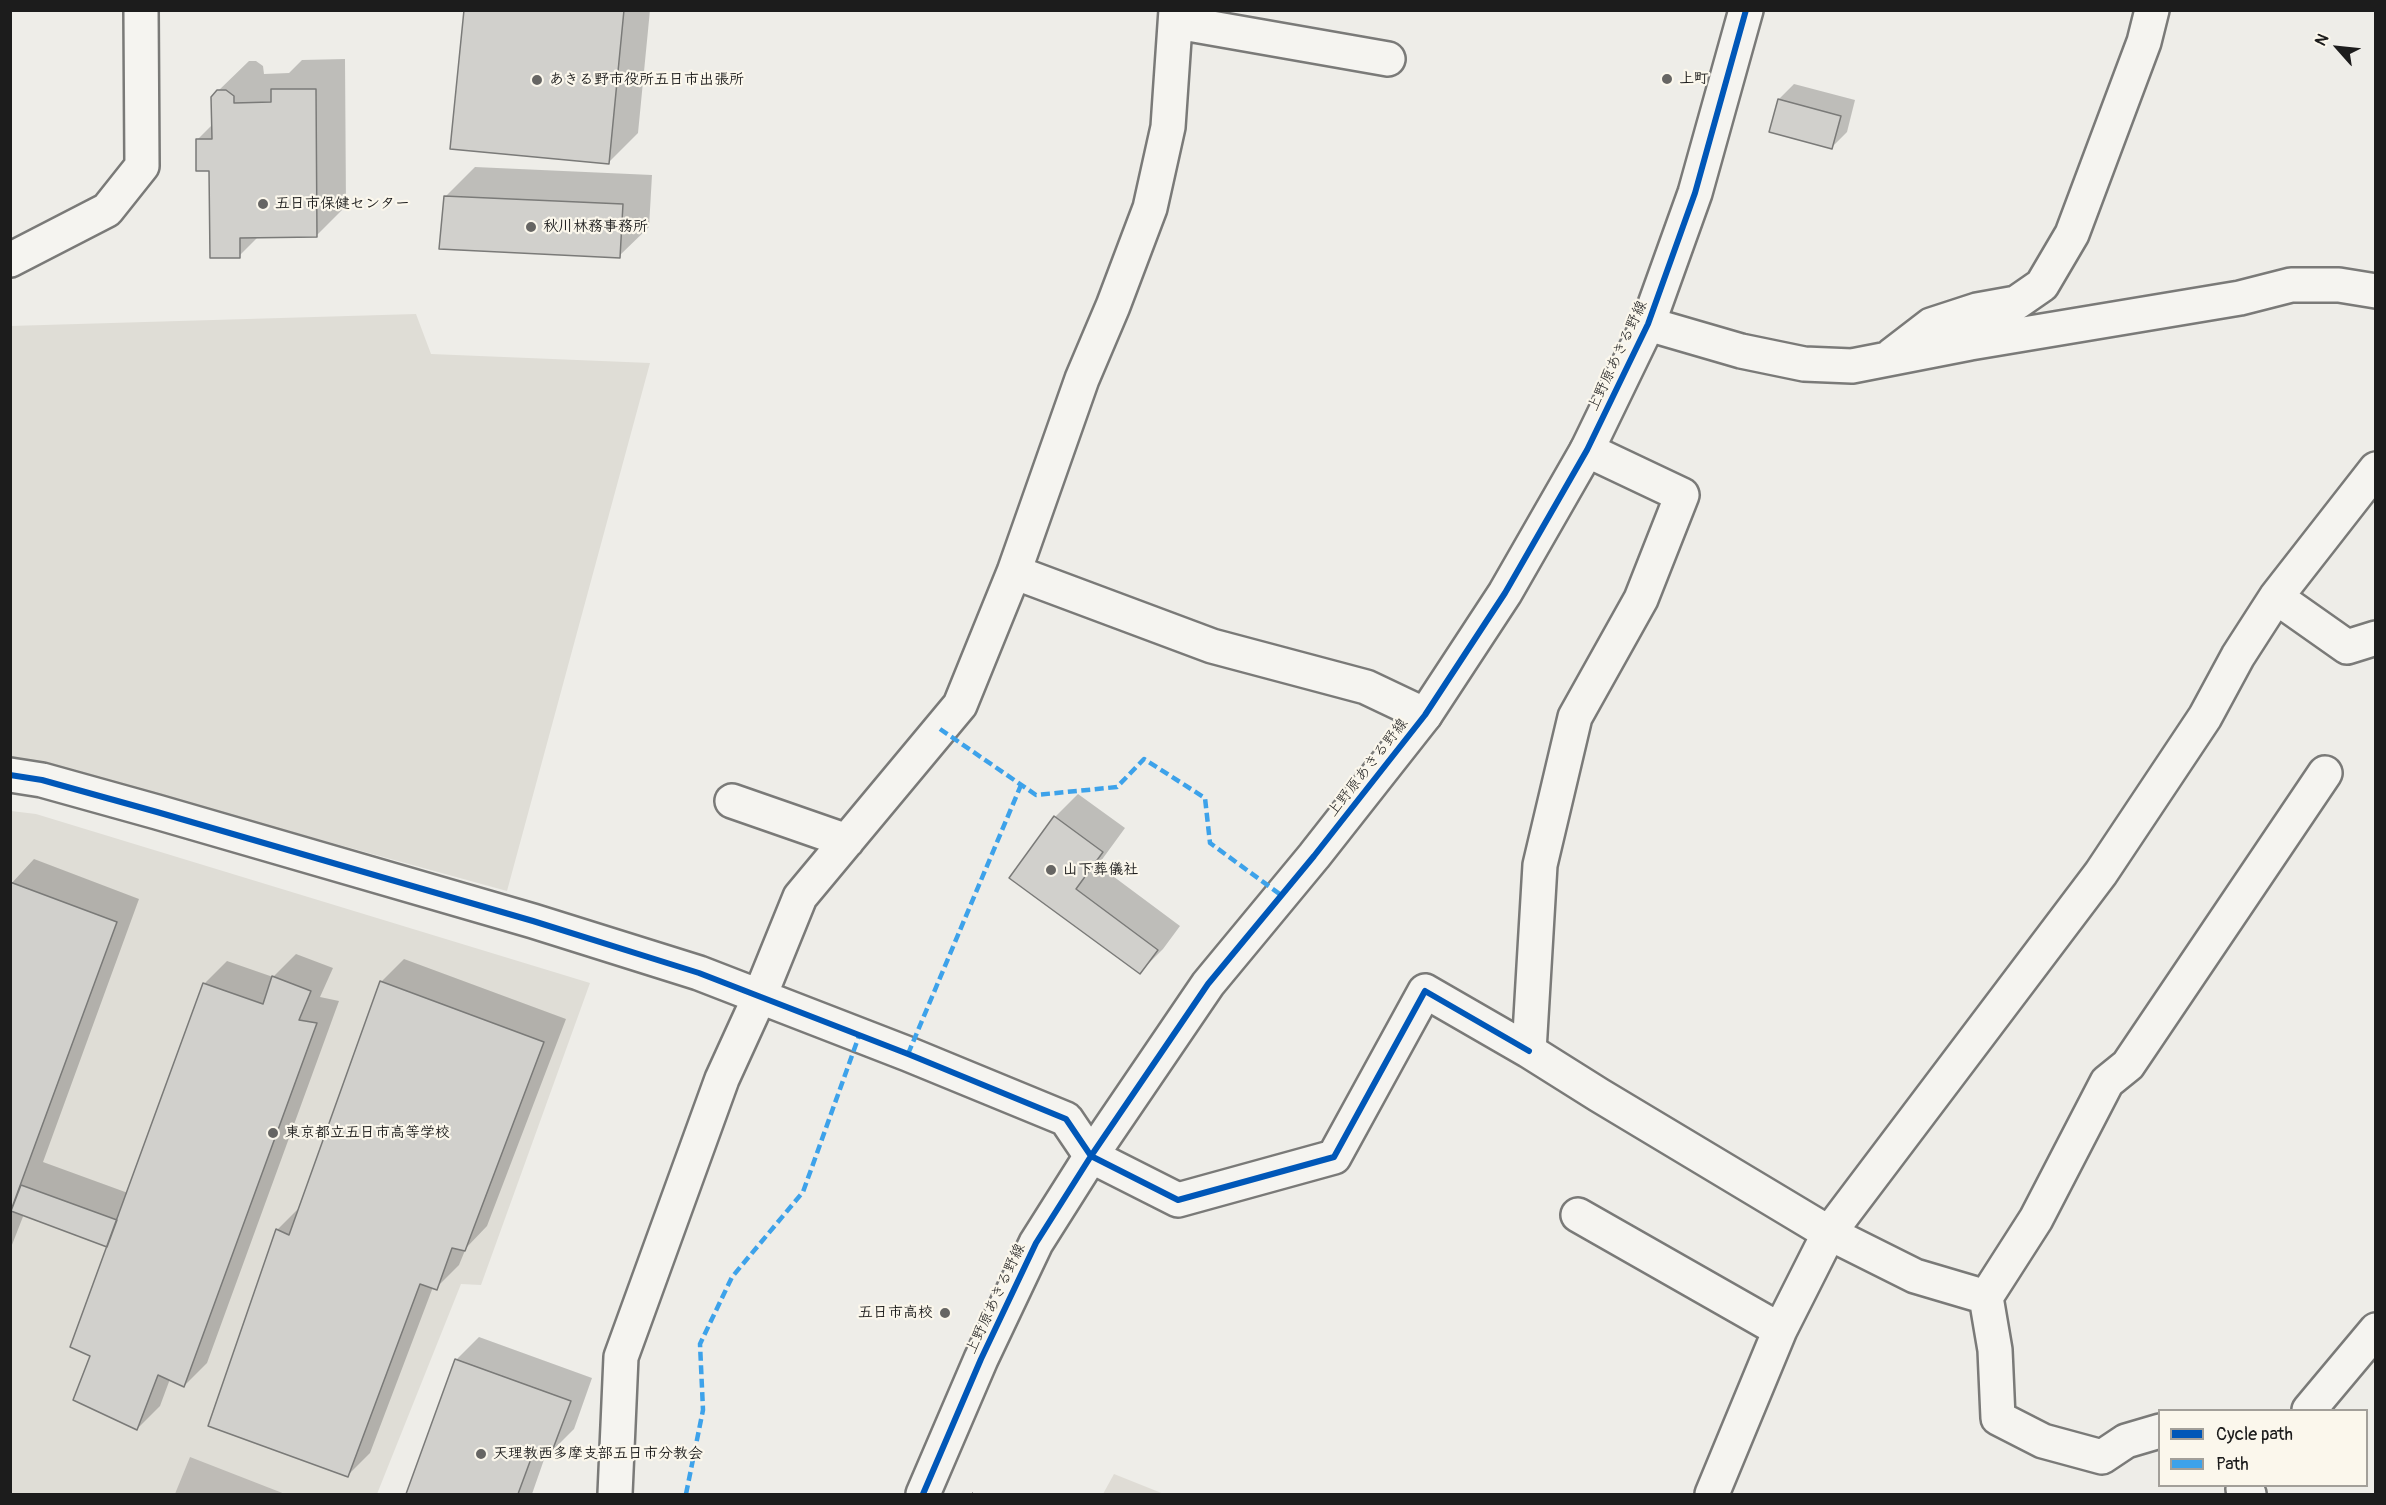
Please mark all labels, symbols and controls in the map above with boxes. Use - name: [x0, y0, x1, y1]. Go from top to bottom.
- north arrow: [2308, 18, 2368, 78]
- text: N: [2311, 30, 2333, 49]
- place label: 上町: [1679, 70, 1709, 88]
- place label: あきる野市役所五日市出張所: [549, 71, 744, 89]
- marker: 上町: [1660, 72, 1674, 86]
- marker: あきる野市役所五日市出張所: [530, 73, 544, 87]
- place label: 五日市保健センター: [275, 195, 410, 213]
- marker: 五日市保健センター: [256, 197, 270, 211]
- place label: 秋川林務事務所: [543, 218, 648, 236]
- marker: 秋川林務事務所: [524, 220, 538, 234]
- street label: 上野原あきる野線: [1584, 298, 1652, 414]
- street label: 上野原あきる野線: [1324, 715, 1412, 821]
- place label: 山下葬儀社: [1063, 861, 1138, 879]
- marker: 山下葬儀社: [1044, 863, 1058, 877]
- place label: 東京都立五日市高等学校: [285, 1124, 450, 1142]
- marker: 東京都立五日市高等学校: [266, 1126, 280, 1140]
- street label: 上野原あきる野線: [962, 1241, 1030, 1357]
- place label: 五日市高校: [858, 1304, 933, 1322]
- marker: 五日市高校: [938, 1306, 952, 1320]
- legend: [2158, 1409, 2368, 1487]
- text: Cycle path: [2216, 1423, 2293, 1446]
- place label: 天理教西多摩支部五日市分教会: [493, 1445, 703, 1463]
- marker: 天理教西多摩支部五日市分教会: [474, 1447, 488, 1461]
- text: Path: [2216, 1453, 2249, 1476]

